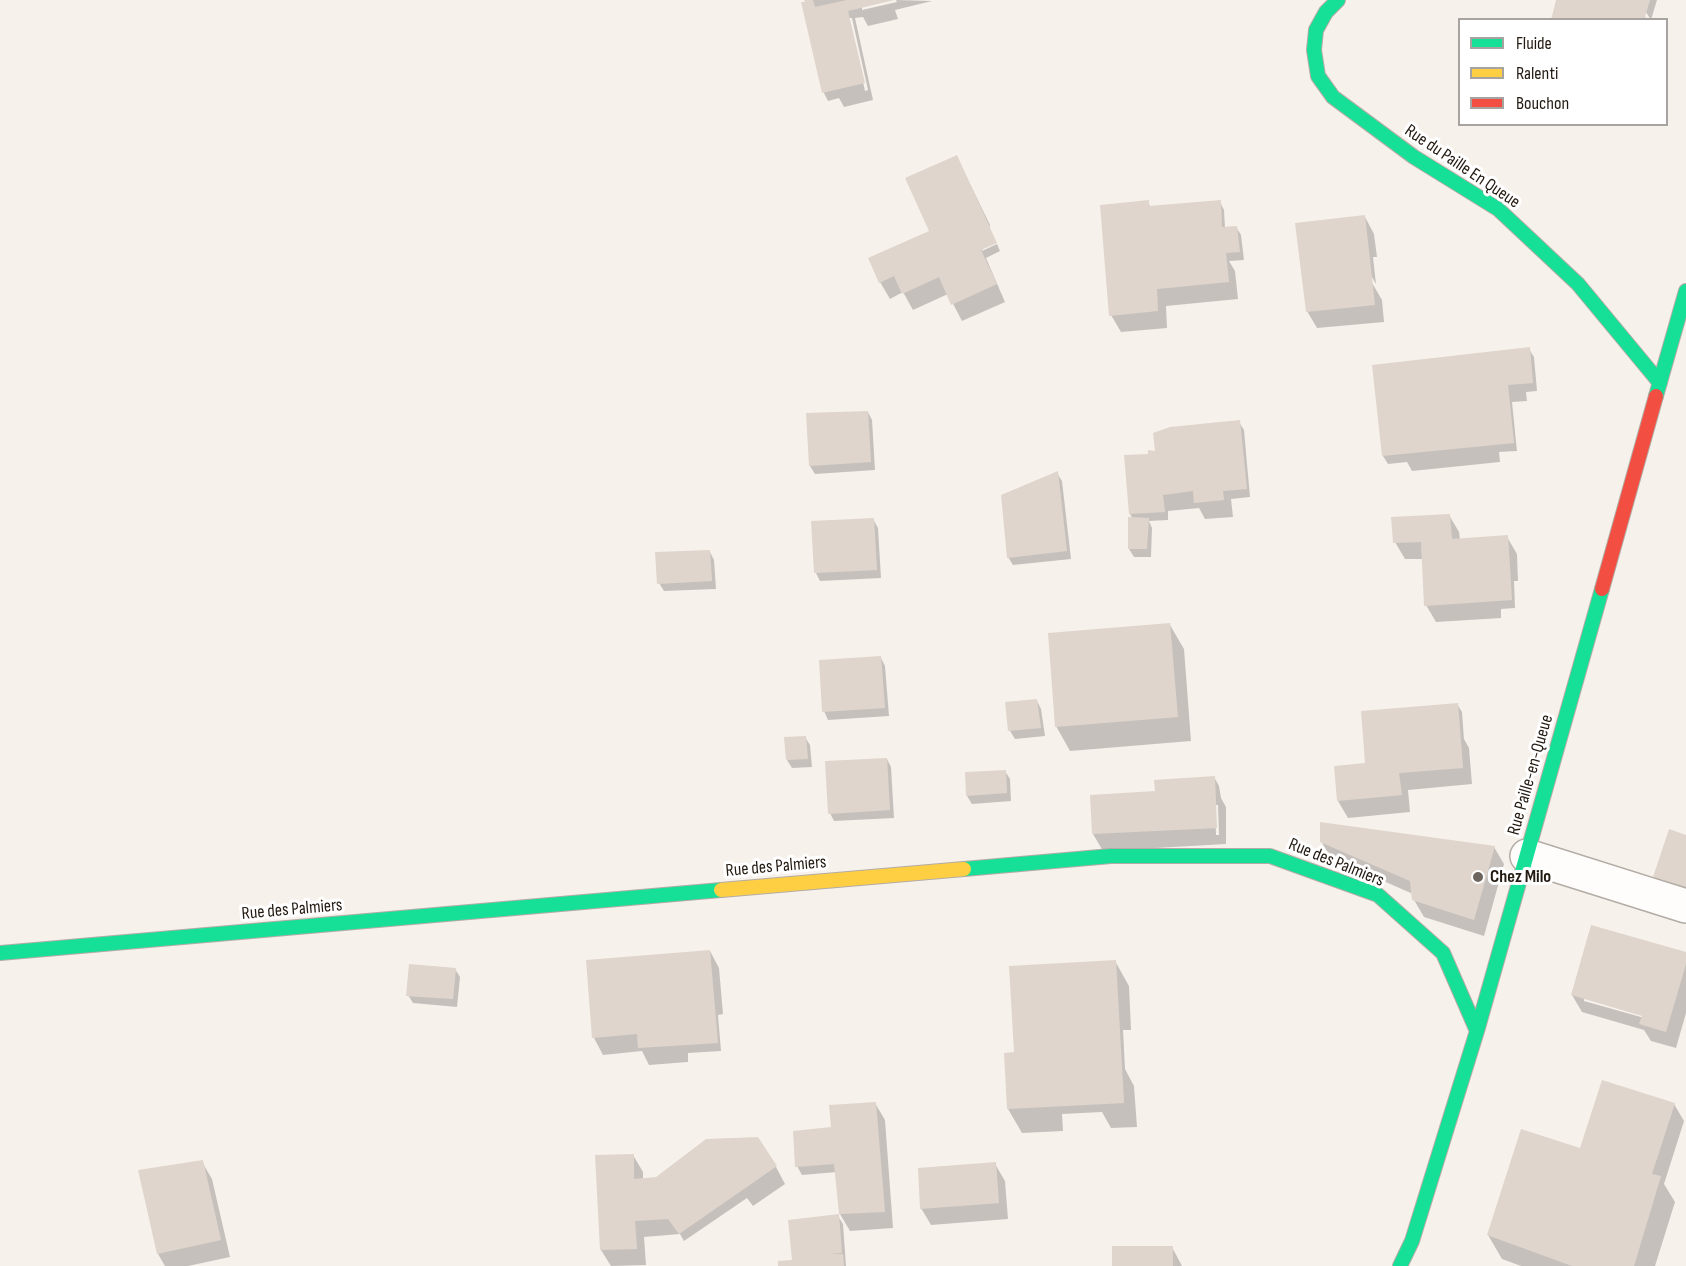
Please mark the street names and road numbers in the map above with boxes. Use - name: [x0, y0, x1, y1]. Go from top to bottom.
- street label: Rue du Paille En Queue: [1400, 120, 1524, 214]
- street label: Rue Paille-en-Queue: [1504, 712, 1558, 838]
- street label: Rue des Palmiers: [1285, 834, 1387, 892]
- street label: Rue des Palmiers: [725, 852, 827, 882]
- street label: Rue des Palmiers: [241, 895, 343, 925]

